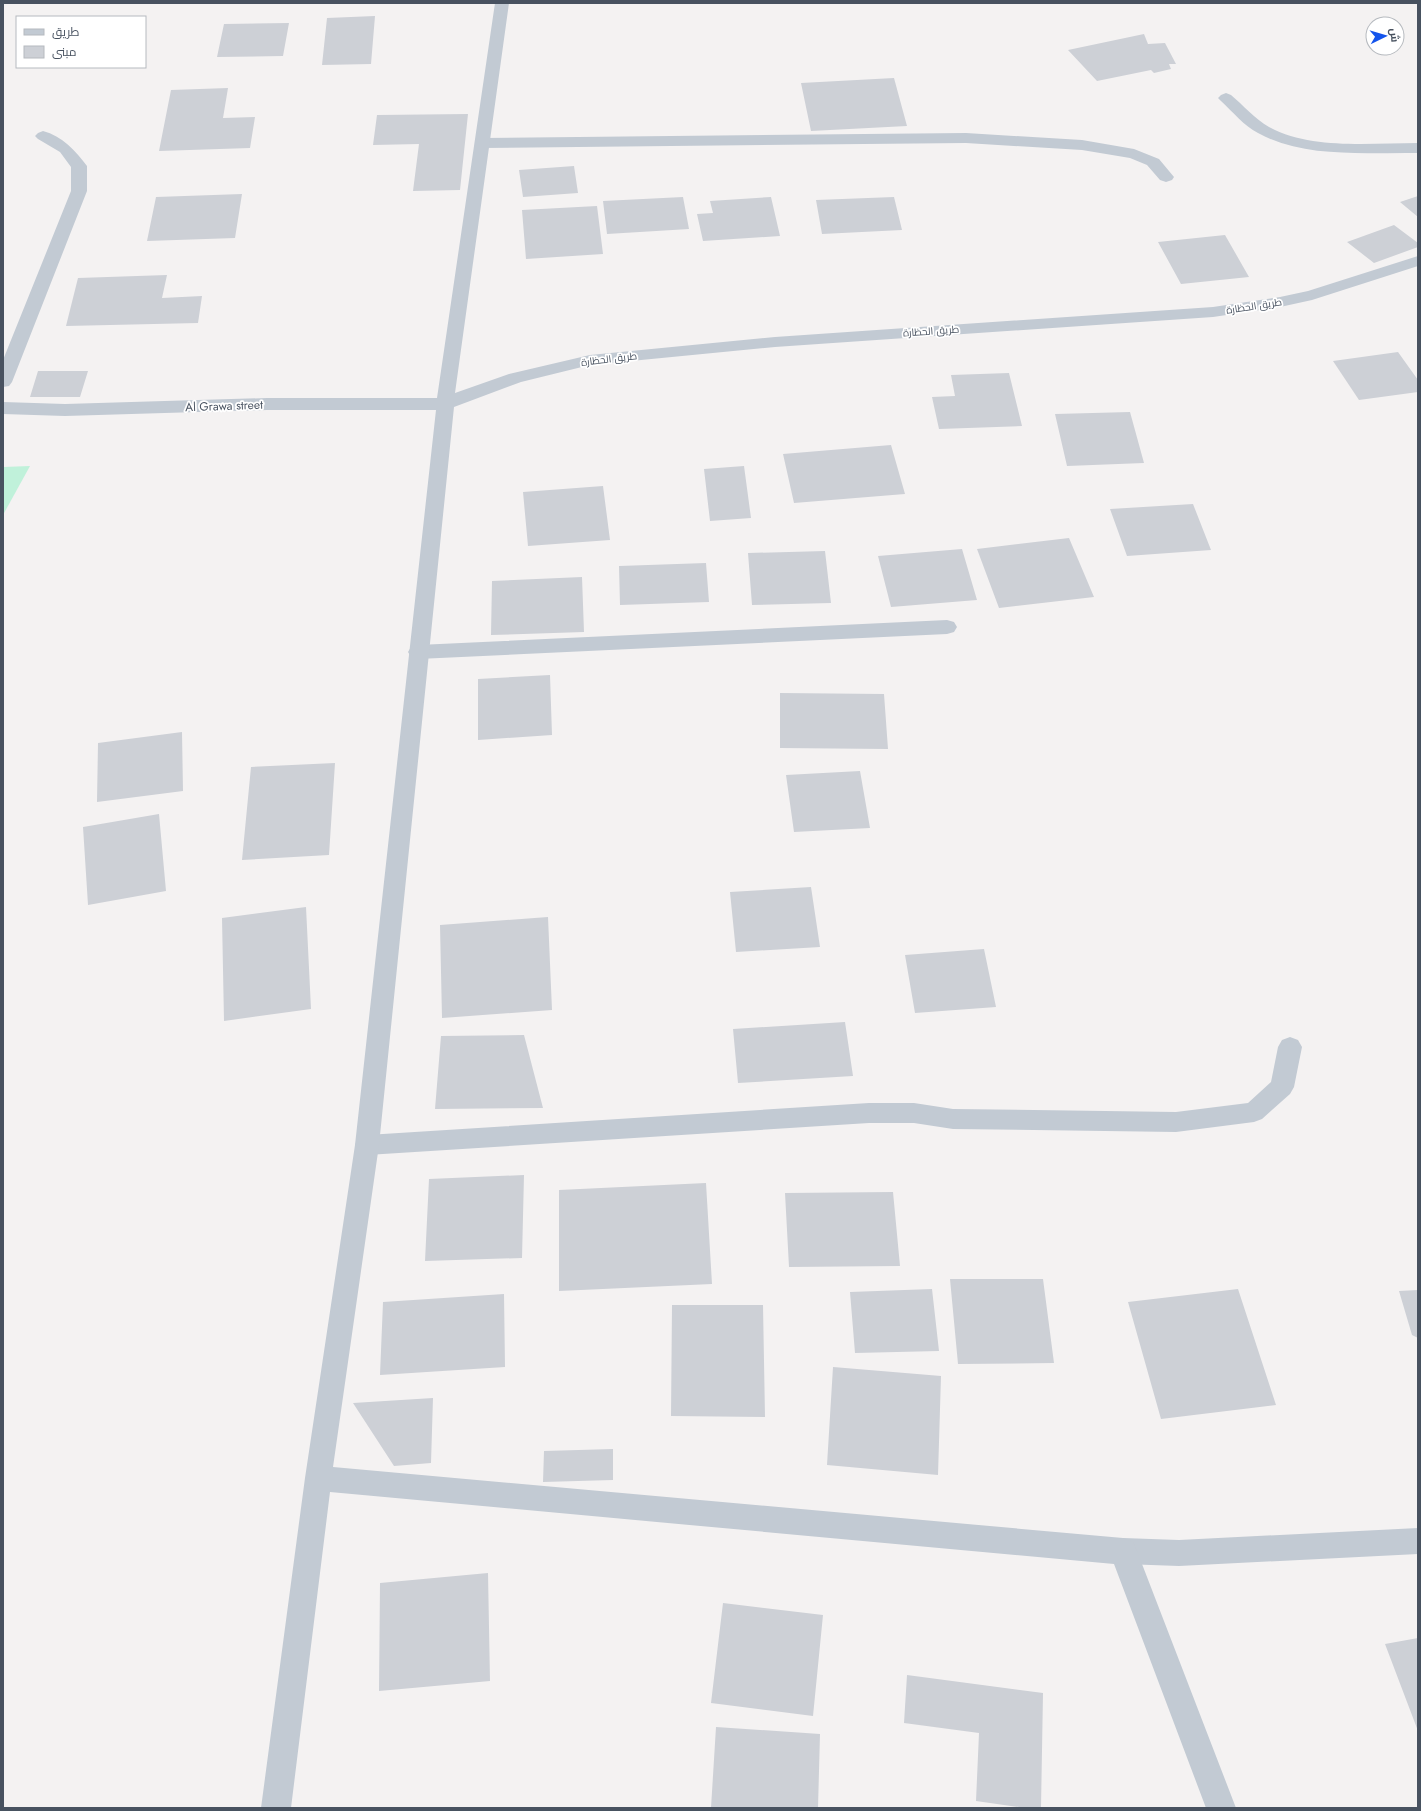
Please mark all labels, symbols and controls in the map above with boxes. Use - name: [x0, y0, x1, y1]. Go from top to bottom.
- legend: [16, 16, 146, 68]
- north arrow: [1365, 16, 1405, 56]
- text: طريق: [52, 23, 80, 41]
- text: ش: [1386, 27, 1404, 43]
- text: مبنى: [52, 43, 77, 61]
- street label: طريق الحظارة: [1225, 294, 1283, 318]
- street label: طريق الحظارة: [902, 322, 960, 340]
- street label: طريق الحظارة: [580, 348, 638, 370]
- street label: Al Grawa street: [185, 396, 263, 416]

